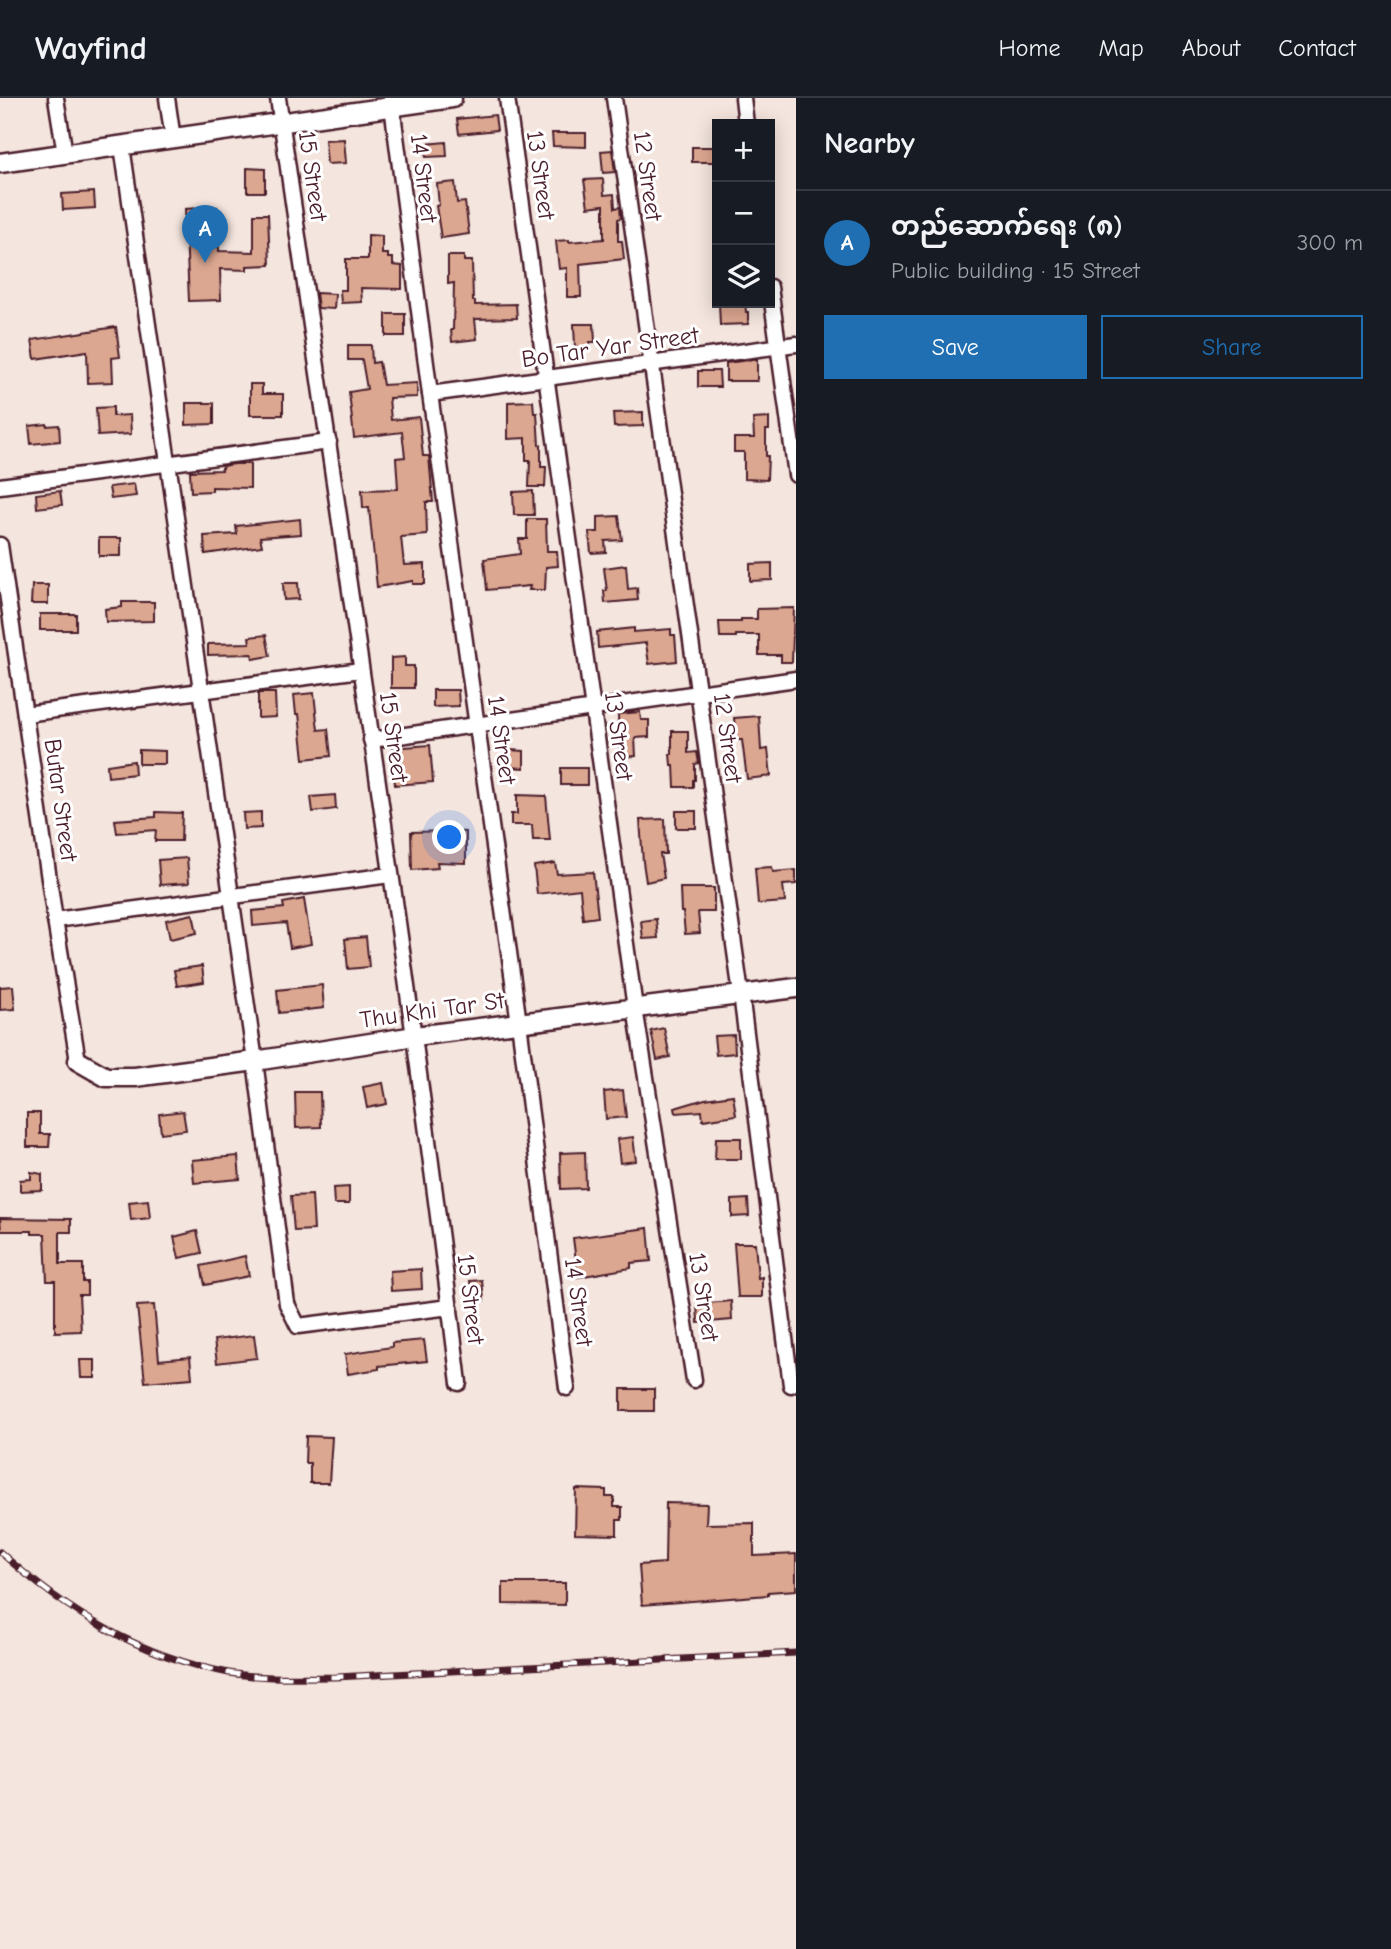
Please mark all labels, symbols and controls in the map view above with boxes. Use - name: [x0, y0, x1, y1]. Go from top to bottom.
- text: Wayfind: [35, 29, 147, 67]
- text: Home: [999, 34, 1060, 62]
- text: Map: [1098, 34, 1144, 62]
- text: About: [1182, 34, 1240, 62]
- text: Contact: [1278, 34, 1356, 62]
- map controls: [712, 119, 775, 308]
- button: +: [712, 119, 775, 182]
- text: Nearby: [824, 126, 915, 161]
- street label: 15 Street: [293, 129, 333, 224]
- street label: 13 Street: [521, 129, 561, 223]
- street label: 12 Street: [628, 129, 668, 224]
- street label: 14 Street: [405, 132, 443, 225]
- button: −: [712, 182, 775, 245]
- pin: A: [182, 205, 228, 263]
- text: တည်ဆောက်ရေး (၈): [891, 212, 1123, 242]
- text: A: [841, 229, 853, 256]
- text: 300 m: [1297, 229, 1363, 256]
- button: layers: [712, 245, 775, 308]
- text: Public building · 15 Street: [891, 257, 1140, 284]
- button: Save: [824, 315, 1087, 379]
- button: Share: [1101, 315, 1363, 379]
- street label: Bo Tar Yar Street: [520, 321, 702, 373]
- street label: 15 Street: [374, 690, 414, 785]
- street label: 13 Street: [599, 690, 639, 784]
- street label: 12 Street: [708, 691, 748, 786]
- street label: 14 Street: [482, 694, 522, 787]
- street label: Butar Street: [39, 737, 84, 864]
- your location: [432, 820, 466, 854]
- street label: Thu Khi Tar St: [358, 986, 507, 1034]
- street label: 13 Street: [683, 1250, 725, 1345]
- street label: 15 Street: [452, 1252, 491, 1347]
- street label: 14 Street: [559, 1256, 599, 1349]

